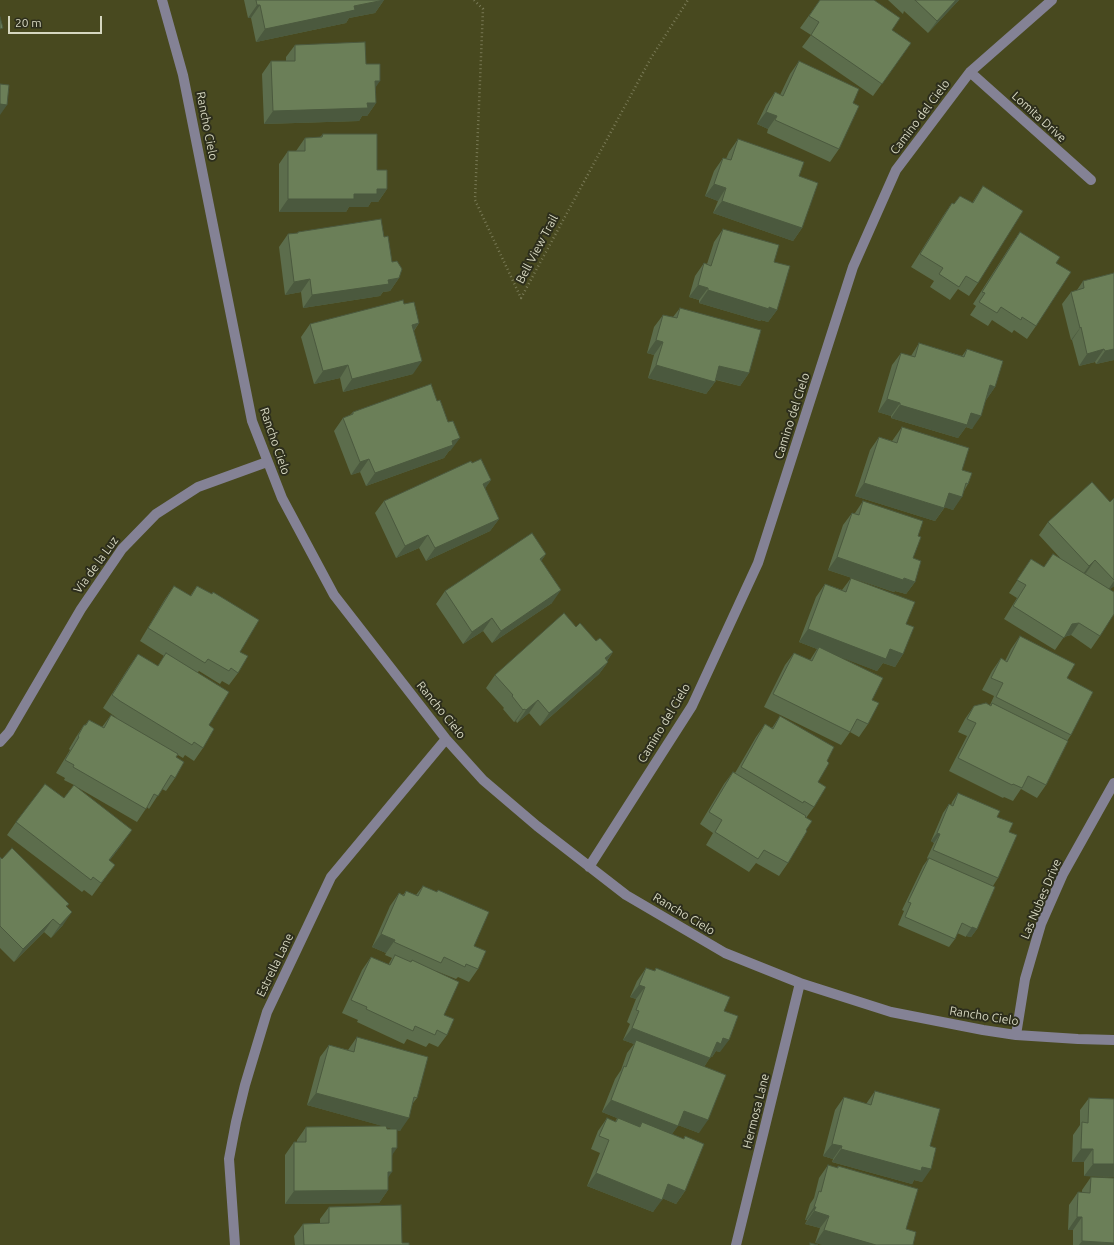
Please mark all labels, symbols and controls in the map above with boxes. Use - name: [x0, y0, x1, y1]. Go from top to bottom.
- scale bar: [10, 8, 104, 34]
- text: 20 m: [15, 16, 42, 29]
- street label: Camino del Cielo: [887, 77, 953, 157]
- street label: Lomita Drive: [1009, 89, 1069, 145]
- street label: Rancho Cielo: [193, 90, 221, 162]
- street label: Bell View Trail: [513, 212, 561, 286]
- street label: Camino del Cielo: [771, 371, 813, 461]
- street label: Rancho Cielo: [257, 406, 293, 476]
- street label: Via de la Luz: [71, 534, 121, 596]
- street label: Rancho Cielo: [413, 678, 469, 742]
- street label: Camino del Cielo: [635, 681, 693, 765]
- street label: Las Nubes Drive: [1018, 857, 1064, 941]
- street label: Rancho Cielo: [650, 890, 718, 938]
- street label: Estrella Lane: [253, 931, 297, 999]
- street label: Rancho Cielo: [948, 1003, 1020, 1029]
- street label: Hermosa Lane: [740, 1072, 772, 1150]

